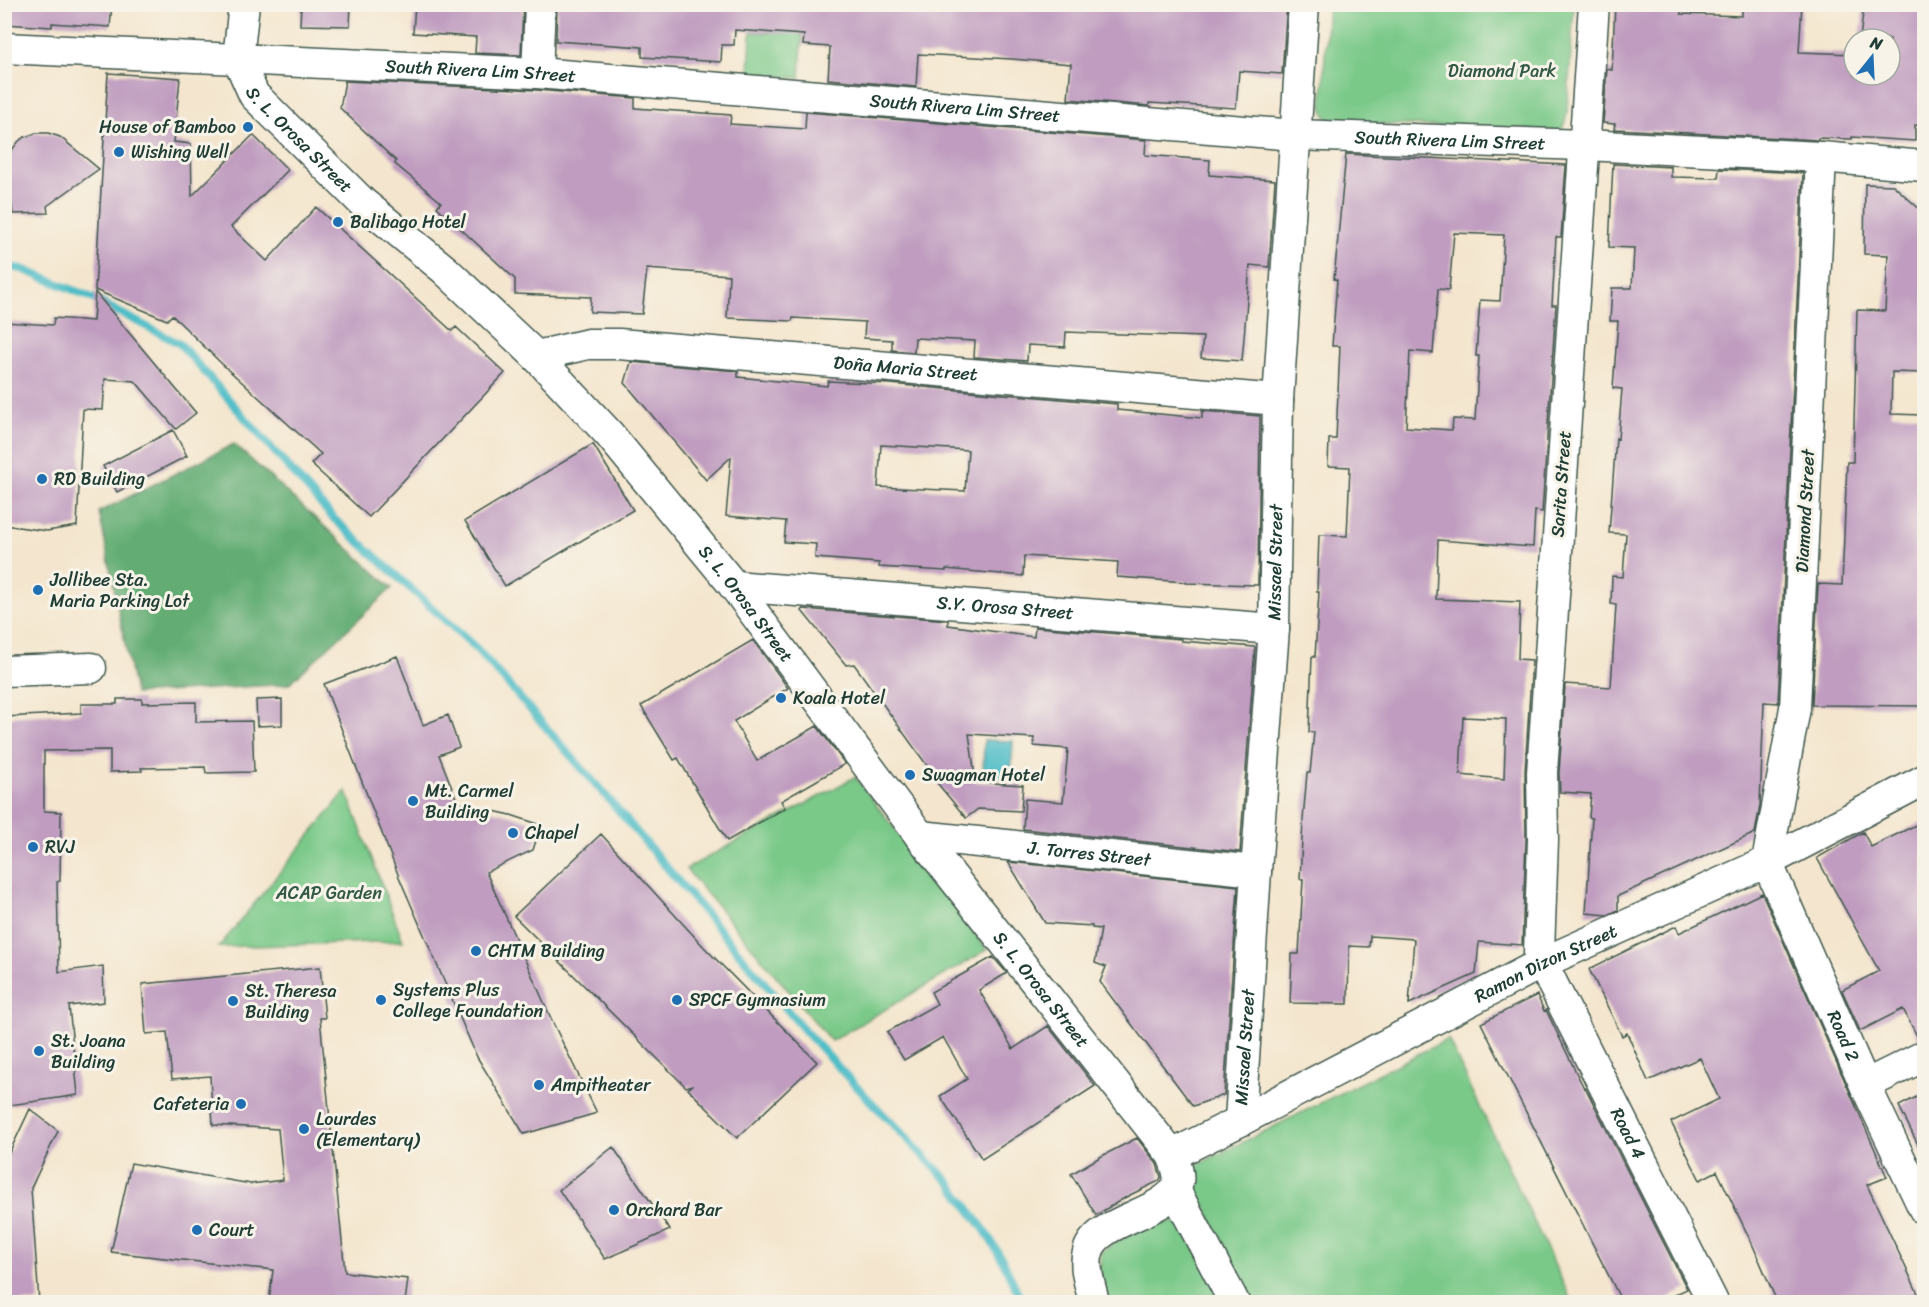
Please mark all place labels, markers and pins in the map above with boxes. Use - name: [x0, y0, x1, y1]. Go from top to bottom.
- place label: House of Bamboo: [99, 111, 236, 143]
- marker: House of Bamboo: [241, 120, 255, 134]
- place label: Wishing Well: [131, 136, 230, 168]
- marker: Wishing Well: [112, 145, 126, 159]
- place label: Balibago Hotel: [350, 206, 466, 238]
- marker: Balibago Hotel: [331, 215, 345, 229]
- place label: RD Building: [54, 463, 145, 495]
- marker: RD Building: [35, 472, 49, 486]
- place label: Jollibee Sta. Maria Parking Lot: [49, 564, 190, 617]
- marker: Jollibee Sta. Maria Parking Lot: [31, 583, 45, 597]
- place label: Koala Hotel: [793, 682, 886, 714]
- marker: Koala Hotel: [774, 691, 788, 705]
- place label: Swagman Hotel: [922, 759, 1046, 791]
- marker: Swagman Hotel: [903, 768, 917, 782]
- place label: Mt. Carmel Building: [425, 775, 514, 828]
- marker: Mt. Carmel Building: [406, 794, 420, 808]
- place label: Chapel: [525, 817, 579, 849]
- marker: Chapel: [506, 826, 520, 840]
- place label: RVJ: [45, 831, 76, 863]
- marker: RVJ: [26, 840, 40, 854]
- place label: CHTM Building: [488, 935, 605, 967]
- marker: CHTM Building: [469, 944, 483, 958]
- place label: Systems Plus College Foundation: [393, 974, 544, 1027]
- place label: St. Theresa Building: [245, 975, 336, 1028]
- place label: SPCF Gymnasium: [689, 984, 826, 1016]
- marker: Systems Plus College Foundation: [374, 993, 388, 1007]
- marker: SPCF Gymnasium: [670, 993, 684, 1007]
- marker: St. Theresa Building: [226, 994, 240, 1008]
- place label: St. Joana Building: [51, 1025, 126, 1078]
- marker: St. Joana Building: [32, 1044, 46, 1058]
- place label: Ampitheater: [550, 1069, 652, 1101]
- marker: Ampitheater: [532, 1078, 546, 1092]
- place label: Cafeteria: [154, 1088, 230, 1120]
- marker: Cafeteria: [234, 1097, 248, 1111]
- place label: Lourdes (Elementary): [316, 1103, 421, 1156]
- marker: Lourdes (Elementary): [297, 1122, 311, 1136]
- place label: Orchard Bar: [626, 1194, 723, 1226]
- marker: Orchard Bar: [607, 1203, 621, 1217]
- place label: Court: [209, 1214, 254, 1246]
- marker: Court: [190, 1223, 204, 1237]

